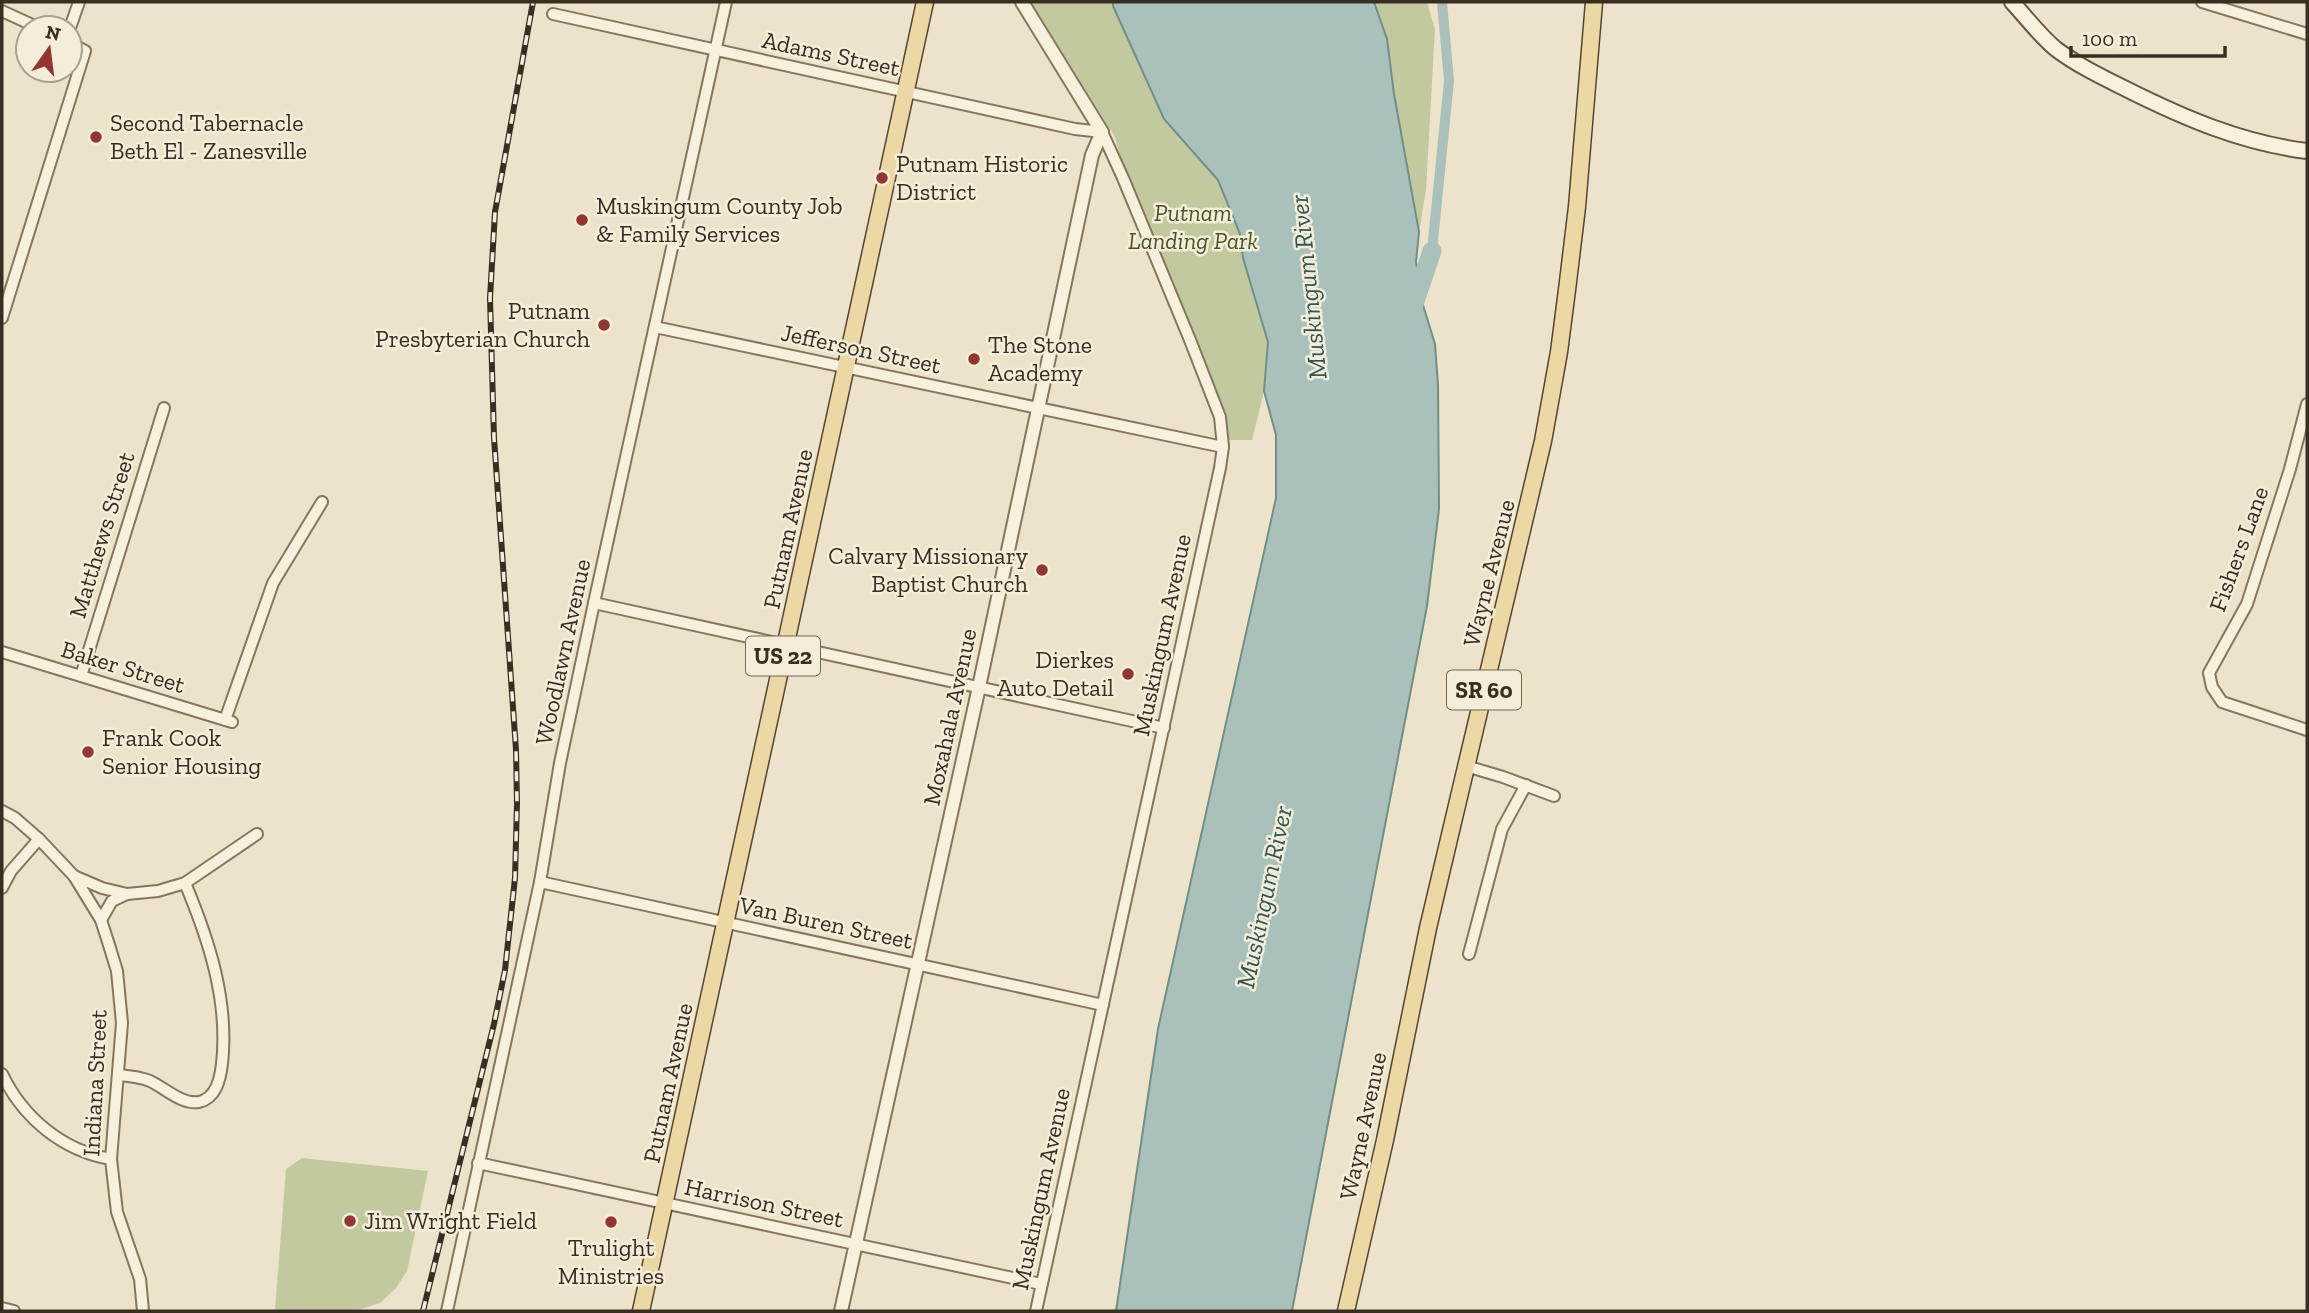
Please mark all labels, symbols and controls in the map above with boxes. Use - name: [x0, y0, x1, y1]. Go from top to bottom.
- north arrow: [14, 14, 84, 84]
- scale bar: [2071, 14, 2225, 58]
- text: N: [43, 20, 63, 46]
- street label: Adams Street: [760, 25, 903, 82]
- text: 100 m: [2082, 26, 2137, 51]
- place label: Second Tabernacle Beth El - Zanesville: [110, 108, 307, 165]
- marker: Second Tabernacle Beth El - Zanesville: [88, 129, 104, 145]
- place label: Putnam Historic District: [896, 149, 1068, 206]
- marker: Putnam Historic District: [874, 170, 890, 186]
- place label: Muskingum County Job & Family Services: [596, 191, 842, 248]
- water label: Muskingum River: [1282, 193, 1334, 381]
- park label: Putnam Landing Park: [1128, 198, 1258, 255]
- marker: Muskingum County Job & Family Services: [574, 212, 590, 228]
- place label: Putnam Presbyterian Church: [375, 296, 591, 353]
- marker: Putnam Presbyterian Church: [596, 317, 612, 333]
- street label: Jefferson Street: [778, 317, 944, 380]
- place label: The Stone Academy: [988, 330, 1092, 387]
- marker: The Stone Academy: [966, 351, 982, 367]
- street label: Putnam Avenue: [756, 446, 819, 612]
- street label: Matthews Street: [62, 448, 141, 621]
- street label: Fishers Lane: [2202, 482, 2275, 615]
- street label: Wayne Avenue: [1456, 496, 1521, 649]
- street label: Muskingum Avenue: [1126, 531, 1197, 739]
- place label: Calvary Missionary Baptist Church: [828, 541, 1029, 598]
- street label: Woodlawn Avenue: [529, 556, 596, 748]
- marker: Calvary Missionary Baptist Church: [1034, 562, 1050, 578]
- street label: Moxahala Avenue: [917, 626, 982, 808]
- street label: Baker Street: [58, 634, 189, 699]
- road number: US 22: [746, 636, 820, 676]
- place label: Dierkes Auto Detail: [997, 645, 1114, 702]
- marker: Dierkes Auto Detail: [1120, 666, 1136, 682]
- road number: SR 60: [1447, 670, 1521, 710]
- place label: Frank Cook Senior Housing: [102, 723, 261, 780]
- marker: Frank Cook Senior Housing: [80, 744, 96, 760]
- water label: Muskingum River: [1229, 803, 1299, 991]
- street label: Van Buren Street: [736, 890, 916, 955]
- street label: Putnam Avenue: [636, 1000, 699, 1166]
- street label: Indiana Street: [76, 1009, 113, 1157]
- street label: Wayne Avenue: [1333, 1049, 1392, 1203]
- street label: Muskingum Avenue: [1005, 1085, 1076, 1293]
- street label: Harrison Street: [682, 1172, 846, 1234]
- place label: Jim Wright Field: [364, 1206, 537, 1235]
- marker: Jim Wright Field: [342, 1213, 358, 1229]
- marker: Trulight Ministries: [603, 1214, 619, 1230]
- place label: Trulight Ministries: [558, 1233, 664, 1290]

